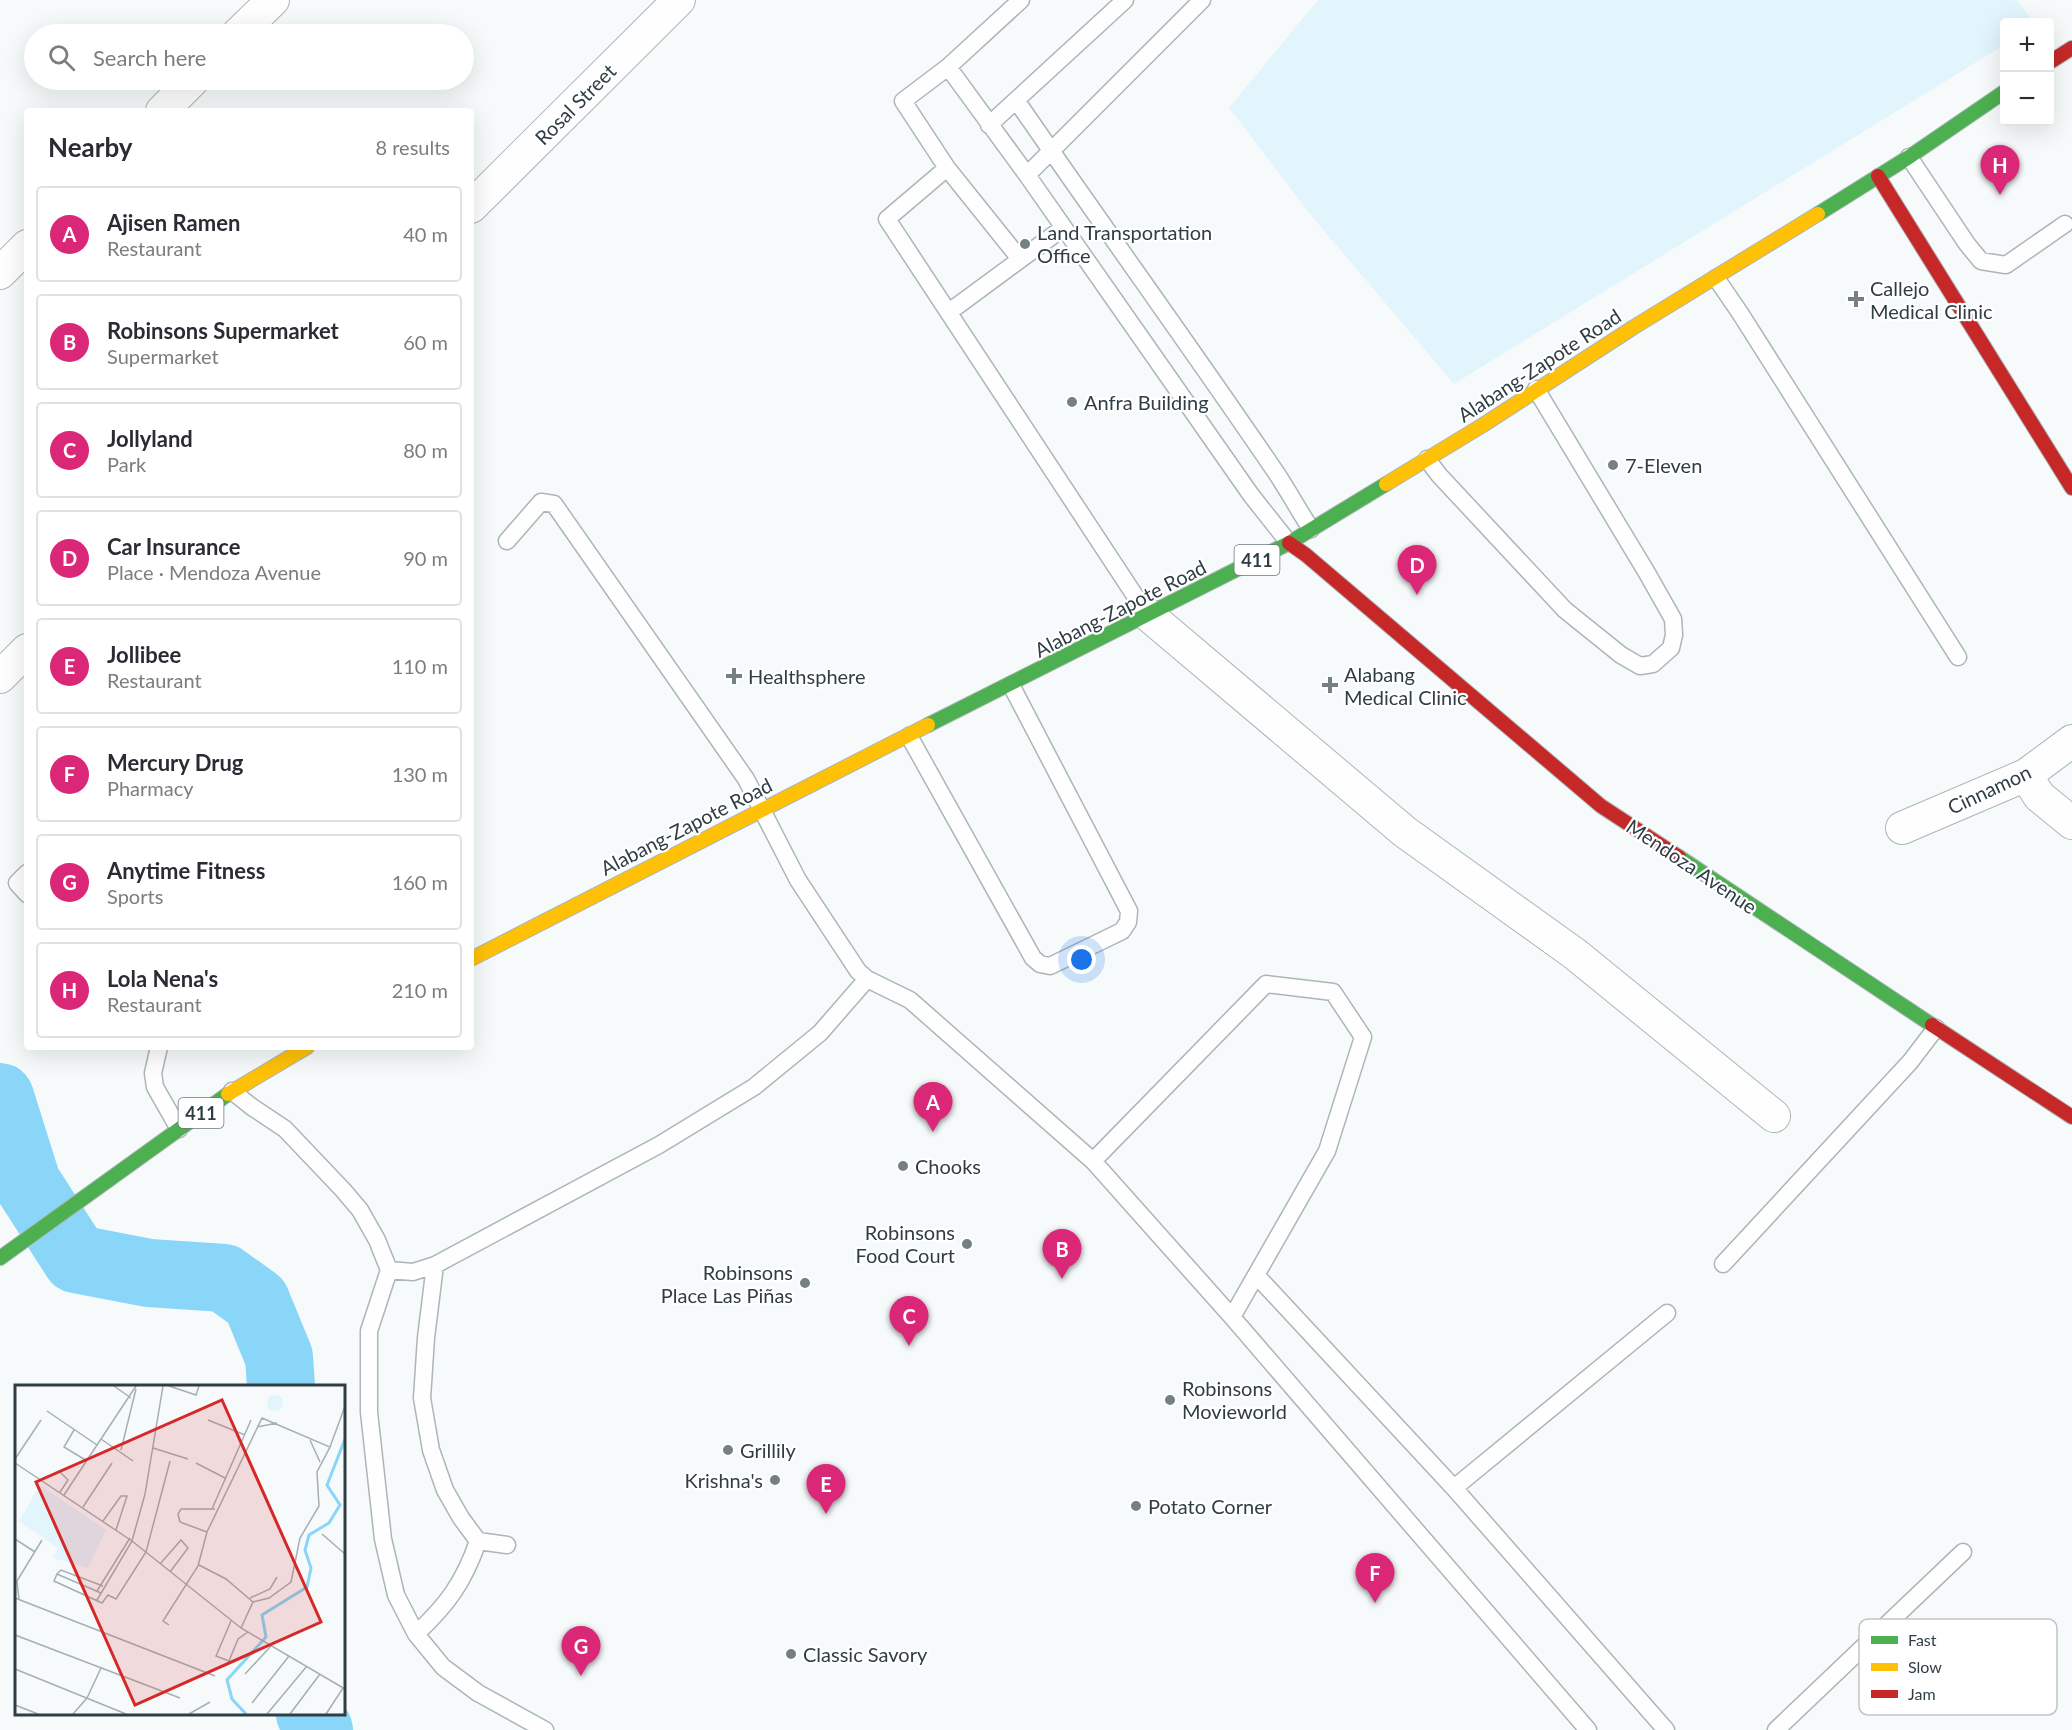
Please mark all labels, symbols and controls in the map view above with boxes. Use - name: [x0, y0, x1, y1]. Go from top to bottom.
- map controls: [2000, 18, 2054, 126]
- button: +: [2000, 18, 2054, 72]
- search box: [24, 24, 474, 90]
- icon: search: [45, 41, 78, 74]
- text: Search here: [93, 44, 206, 71]
- street label: Rosal Street: [530, 59, 620, 149]
- button: −: [2000, 72, 2054, 126]
- text: Nearby: [48, 131, 133, 163]
- text: 8 results: [375, 135, 450, 159]
- pin: H: [1980, 146, 2020, 195]
- text: Ajisen Ramen: [107, 209, 240, 236]
- place label: Land Transportation Office: [1037, 220, 1212, 267]
- text: A: [63, 222, 76, 246]
- text: 40 m: [403, 222, 448, 246]
- text: Restaurant: [107, 236, 202, 260]
- marker: Land Transportation Office: [1018, 237, 1032, 251]
- place label: Callejo Medical Clinic: [1870, 276, 1993, 323]
- marker: Callejo Medical Clinic: [1847, 290, 1865, 308]
- street label: Alabang-Zapote Road: [1453, 303, 1625, 427]
- text: Robinsons Supermarket: [107, 317, 339, 344]
- text: B: [63, 330, 76, 354]
- text: 60 m: [403, 330, 448, 354]
- text: Supermarket: [107, 344, 219, 368]
- place label: Anfra Building: [1084, 390, 1209, 414]
- marker: Anfra Building: [1065, 395, 1079, 409]
- text: Jollyland: [107, 425, 193, 452]
- text: C: [63, 438, 76, 462]
- text: 80 m: [403, 438, 448, 462]
- text: Park: [107, 452, 146, 476]
- place label: 7-Eleven: [1625, 453, 1702, 477]
- marker: 7-Eleven: [1606, 458, 1620, 472]
- text: Car Insurance: [107, 533, 240, 560]
- road number: 411: [1234, 545, 1280, 575]
- text: D: [62, 546, 77, 570]
- text: 90 m: [403, 546, 448, 570]
- pin: D: [1398, 546, 1436, 595]
- street label: Alabang-Zapote Road: [1030, 554, 1210, 662]
- text: Place · Mendoza Avenue: [107, 560, 321, 584]
- text: Jollibee: [107, 641, 181, 668]
- text: E: [64, 654, 75, 678]
- text: 110 m: [392, 654, 448, 678]
- place label: Alabang Medical Clinic: [1344, 662, 1467, 709]
- place label: Healthsphere: [748, 664, 866, 688]
- marker: Healthsphere: [725, 667, 743, 685]
- text: Restaurant: [107, 668, 202, 692]
- marker: Alabang Medical Clinic: [1321, 676, 1339, 694]
- text: Mercury Drug: [107, 749, 243, 776]
- street label: Cinnamon: [1943, 759, 2035, 819]
- text: F: [64, 762, 75, 786]
- text: 130 m: [392, 762, 448, 786]
- street label: Alabang-Zapote Road: [596, 772, 776, 880]
- text: Pharmacy: [107, 776, 194, 800]
- street label: Mendoza Avenue: [1622, 814, 1762, 918]
- text: Anytime Fitness: [107, 857, 265, 884]
- text: G: [62, 870, 77, 894]
- text: 160 m: [392, 870, 448, 894]
- text: Sports: [107, 884, 163, 908]
- your location: [1067, 945, 1096, 974]
- text: Lola Nena's: [107, 965, 218, 992]
- text: H: [62, 978, 77, 1002]
- text: 210 m: [392, 978, 448, 1002]
- text: Restaurant: [107, 992, 202, 1016]
- pin: A: [914, 1082, 952, 1132]
- road number: 411: [178, 1098, 224, 1128]
- place label: Chooks: [915, 1154, 981, 1178]
- marker: Chooks: [896, 1159, 910, 1173]
- place label: Robinsons Food Court: [855, 1220, 955, 1267]
- pin: B: [1042, 1230, 1082, 1279]
- marker: Robinsons Food Court: [960, 1237, 974, 1251]
- place label: Robinsons Place Las Piñas: [661, 1260, 793, 1307]
- marker: Robinsons Place Las Piñas: [798, 1276, 812, 1290]
- pin: C: [890, 1296, 928, 1346]
- place label: Robinsons Movieworld: [1182, 1376, 1287, 1423]
- inset map: [15, 1385, 345, 1715]
- marker: Robinsons Movieworld: [1163, 1393, 1177, 1407]
- place label: Grillily: [740, 1438, 796, 1462]
- marker: Grillily: [721, 1443, 735, 1457]
- pin: E: [806, 1464, 846, 1514]
- place label: Krishna's: [684, 1468, 763, 1492]
- marker: Krishna's: [768, 1473, 782, 1487]
- place label: Potato Corner: [1148, 1494, 1273, 1518]
- marker: Potato Corner: [1129, 1499, 1143, 1513]
- pin: F: [1356, 1554, 1394, 1603]
- legend: [1859, 1619, 2057, 1715]
- pin: G: [562, 1626, 600, 1676]
- text: Fast: [1908, 1630, 1937, 1649]
- place label: Classic Savory: [803, 1642, 928, 1666]
- marker: Classic Savory: [784, 1647, 798, 1661]
- text: Slow: [1908, 1657, 1942, 1676]
- text: Jam: [1908, 1684, 1936, 1703]

